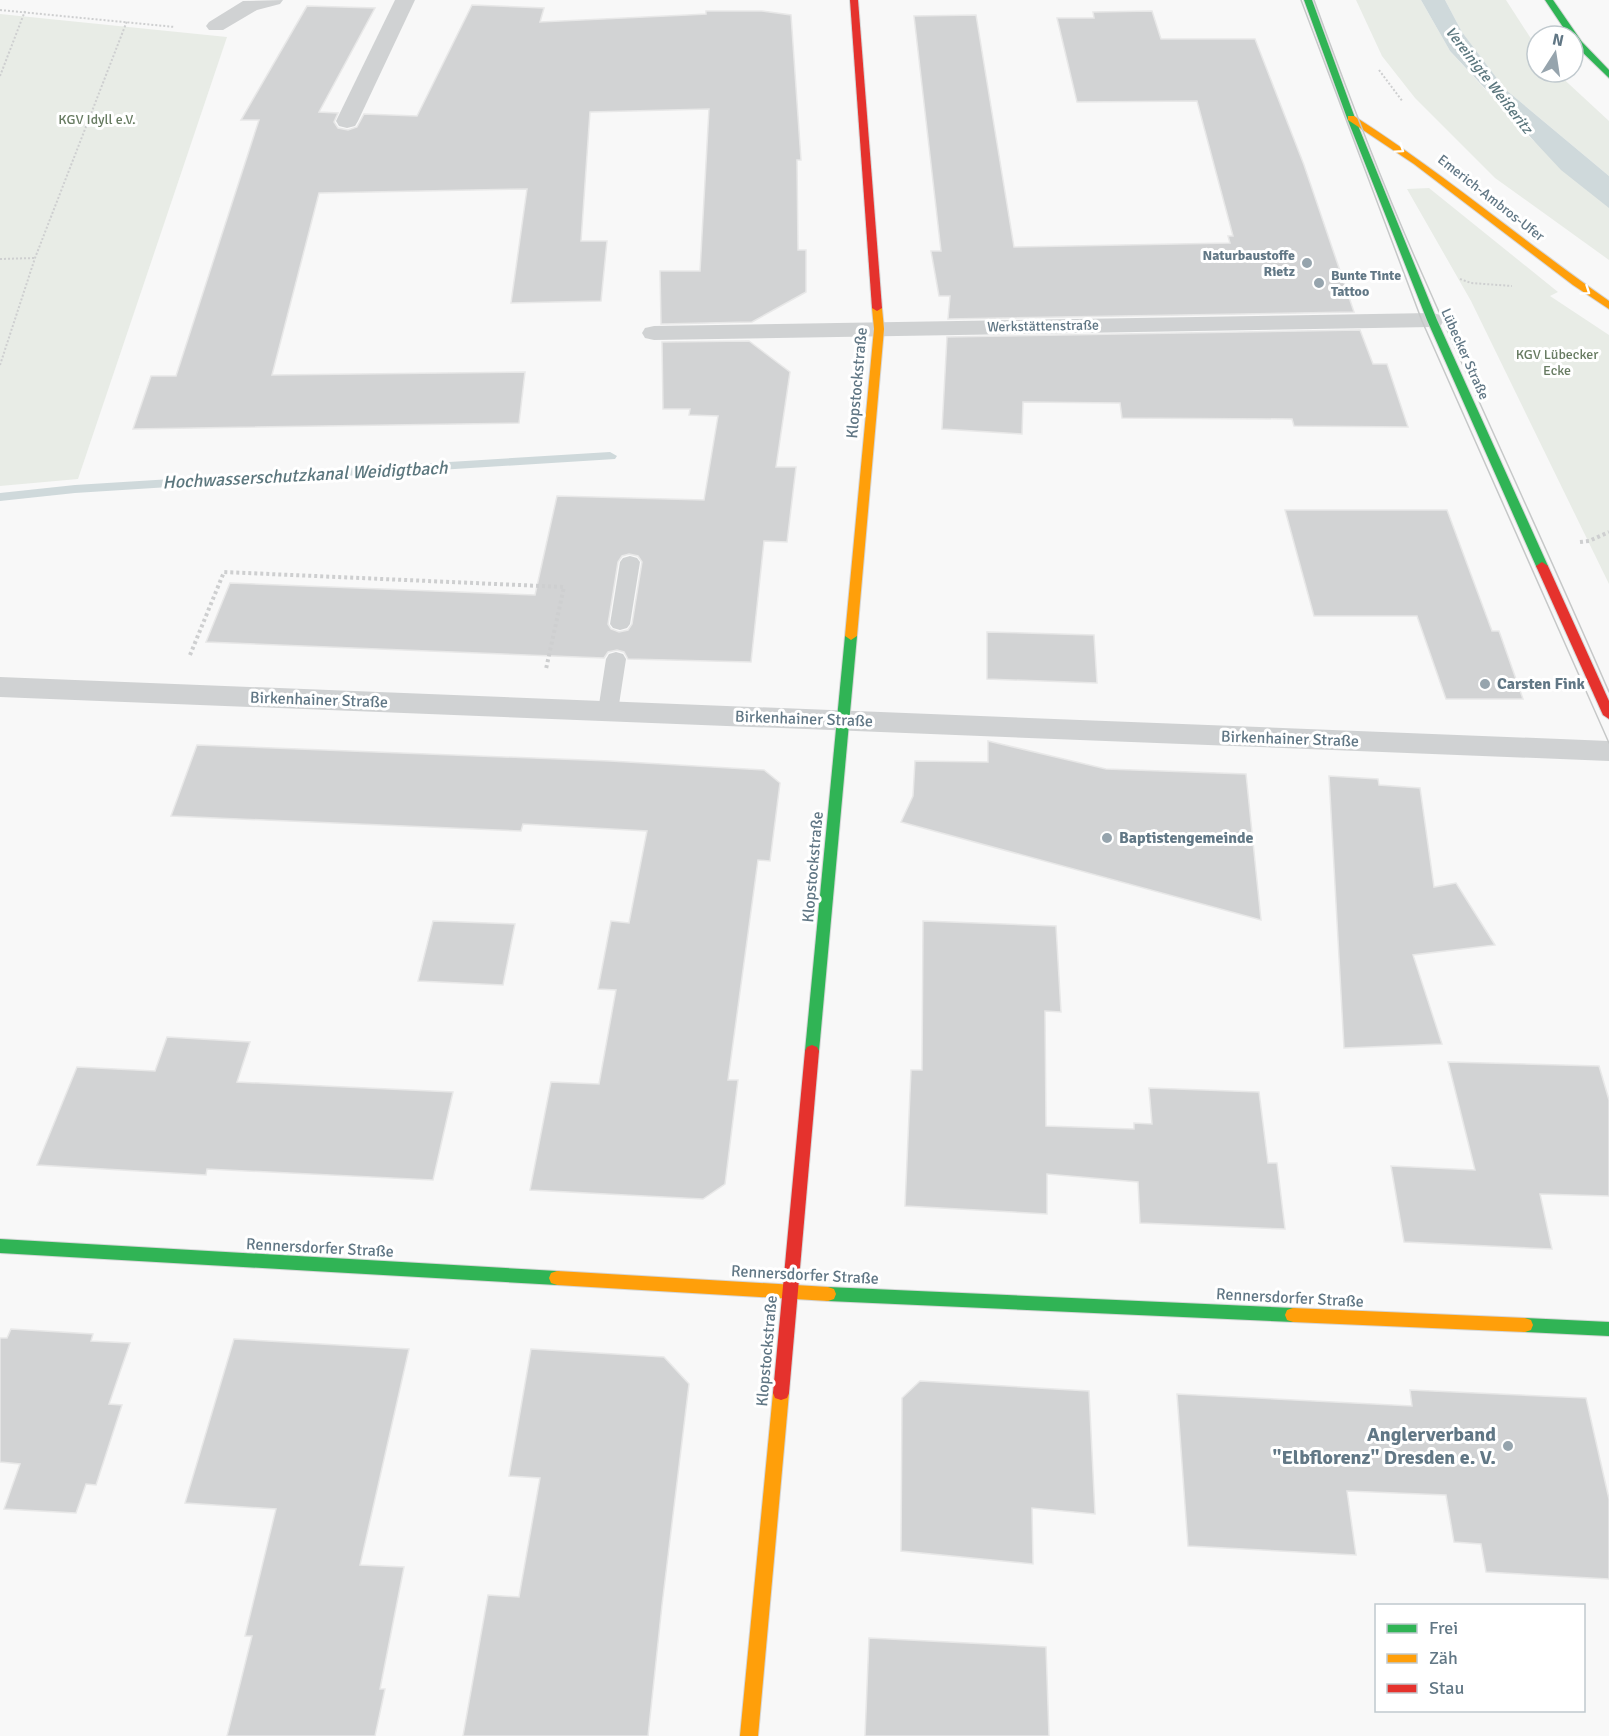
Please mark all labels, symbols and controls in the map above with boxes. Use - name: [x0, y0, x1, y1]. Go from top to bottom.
- water label: Vereinigte Weißeritz: [1442, 23, 1537, 138]
- north arrow: [1525, 24, 1585, 84]
- text: N: [1550, 29, 1565, 51]
- park label: KGV Idyll e.V.: [58, 111, 136, 128]
- one-way arrow: [1394, 142, 1405, 153]
- street label: Emerich-Ambros-Ufer: [1434, 151, 1548, 245]
- place label: Naturbaustoffe Rietz: [1202, 247, 1295, 280]
- marker: Naturbaustoffe Rietz: [1300, 256, 1314, 270]
- place label: Bunte Tinte Tattoo: [1331, 267, 1401, 300]
- marker: Bunte Tinte Tattoo: [1312, 276, 1326, 290]
- one-way arrow: [1580, 283, 1591, 294]
- street label: Lübecker Straße: [1437, 306, 1493, 402]
- street label: Werkstättenstraße: [987, 317, 1099, 335]
- street label: Klopstockstraße: [842, 326, 872, 440]
- park label: KGV Lübecker Ecke: [1516, 346, 1599, 379]
- water label: Hochwasserschutzkanal Weidigtbach: [162, 456, 449, 493]
- place label: Carsten Fink: [1497, 674, 1586, 694]
- marker: Carsten Fink: [1478, 677, 1492, 691]
- street label: Birkenhainer Straße: [250, 688, 388, 712]
- street label: Birkenhainer Straße: [735, 707, 873, 731]
- street label: Birkenhainer Straße: [1221, 727, 1359, 751]
- street label: Klopstockstraße: [798, 810, 828, 924]
- place label: Baptistengemeinde: [1119, 828, 1254, 848]
- marker: Baptistengemeinde: [1100, 831, 1114, 845]
- street label: Rennersdorfer Straße: [246, 1234, 394, 1262]
- street label: Rennersdorfer Straße: [731, 1261, 879, 1289]
- street label: Rennersdorfer Straße: [1216, 1284, 1364, 1312]
- street label: Klopstockstraße: [752, 1294, 782, 1408]
- place label: Anglerverband "Elbflorenz" Dresden e. V.: [1272, 1422, 1496, 1470]
- marker: Anglerverband "Elbflorenz" Dresden e. V.: [1501, 1439, 1515, 1453]
- legend: [1375, 1604, 1585, 1712]
- text: Frei: [1429, 1617, 1458, 1639]
- text: Zäh: [1429, 1647, 1458, 1669]
- text: Stau: [1429, 1677, 1464, 1699]

